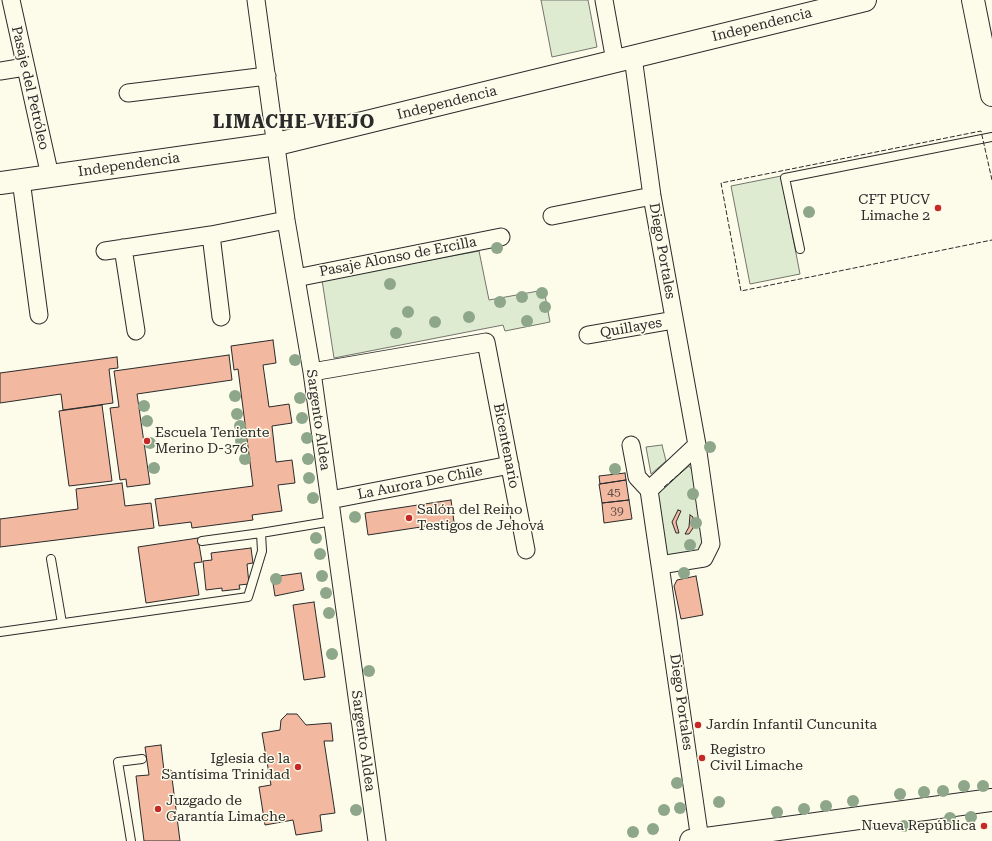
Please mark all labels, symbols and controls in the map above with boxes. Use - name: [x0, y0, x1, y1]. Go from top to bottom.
- street label: Independencia: [710, 4, 814, 46]
- street label: Pasaje del Petróleo: [8, 24, 52, 152]
- street label: Independencia: [395, 82, 499, 124]
- district label: LIMACHE VIEJO: [213, 112, 375, 134]
- street label: Independencia: [77, 150, 181, 180]
- place label: CFT PUCV Limache 2: [858, 192, 930, 224]
- street label: Diego Portales: [645, 202, 679, 300]
- marker: CFT PUCV Limache 2: [933, 203, 943, 213]
- street label: Pasaje Alonso de Ercilla: [318, 234, 478, 280]
- street label: Quillayes: [599, 314, 663, 342]
- street label: Sargento Aldea: [303, 368, 333, 472]
- street label: Bicentenario: [489, 402, 523, 490]
- place label: Escuela Teniente Merino D-376: [155, 425, 269, 458]
- marker: Escuela Teniente Merino D-376: [142, 436, 152, 446]
- street label: La Aurora De Chile: [356, 463, 484, 503]
- house number: 45: [607, 485, 621, 499]
- place label: Salón del Reino Testigos de Jehová: [417, 502, 544, 534]
- house number: 39: [610, 504, 624, 518]
- marker: Salón del Reino Testigos de Jehová: [404, 513, 414, 523]
- street label: Diego Portales: [666, 653, 696, 751]
- street label: Sargento Aldea: [348, 689, 378, 793]
- place label: Jardín Infantil Cuncunita: [706, 717, 877, 733]
- marker: Jardín Infantil Cuncunita: [693, 720, 703, 730]
- place label: Registro Civil Limache: [710, 742, 803, 774]
- place label: Iglesia de la Santísima Trinidad: [161, 751, 290, 784]
- marker: Registro Civil Limache: [697, 753, 707, 763]
- marker: Iglesia de la Santísima Trinidad: [293, 762, 303, 772]
- place label: Juzgado de Garantía Limache: [166, 793, 286, 826]
- marker: Juzgado de Garantía Limache: [153, 804, 163, 814]
- place label: Nueva República: [861, 818, 976, 834]
- marker: Nueva República: [979, 821, 989, 831]

